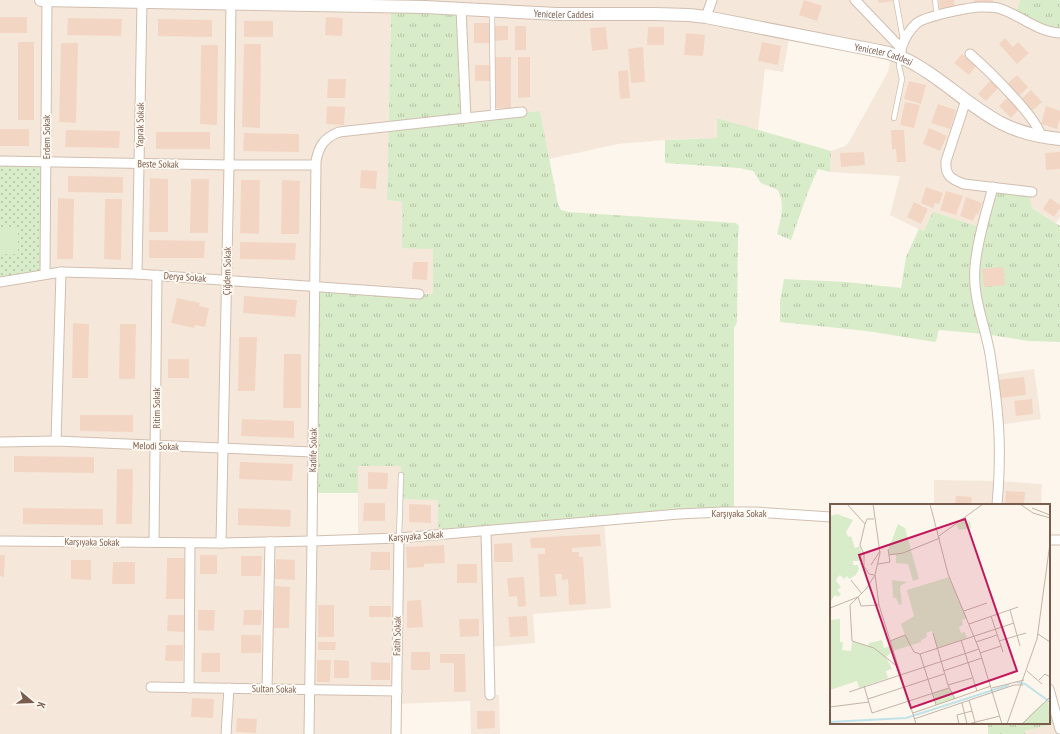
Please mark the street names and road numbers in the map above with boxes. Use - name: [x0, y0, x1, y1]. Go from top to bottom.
- street label: Yeniceler Caddesi: [533, 6, 594, 21]
- street label: Yeniceler Caddesi: [853, 40, 915, 68]
- street label: Yaprak Sokak: [133, 102, 147, 148]
- street label: Erdem Sokak: [40, 115, 53, 159]
- street label: Beste Sokak: [137, 157, 179, 171]
- street label: Çiğdem Sokak: [220, 247, 234, 295]
- street label: Derya Sokak: [163, 269, 207, 285]
- street label: Ritim Sokak: [150, 387, 163, 428]
- street label: Kadife Sokak: [306, 428, 320, 472]
- street label: Melodi Sokak: [133, 439, 179, 453]
- street label: Karşıyaka Sokak: [711, 507, 767, 520]
- street label: Karşıyaka Sokak: [388, 528, 444, 544]
- street label: Karşıyaka Sokak: [64, 535, 120, 549]
- street label: Fatih Sokak: [390, 616, 404, 656]
- street label: Sultan Sokak: [252, 682, 297, 696]

